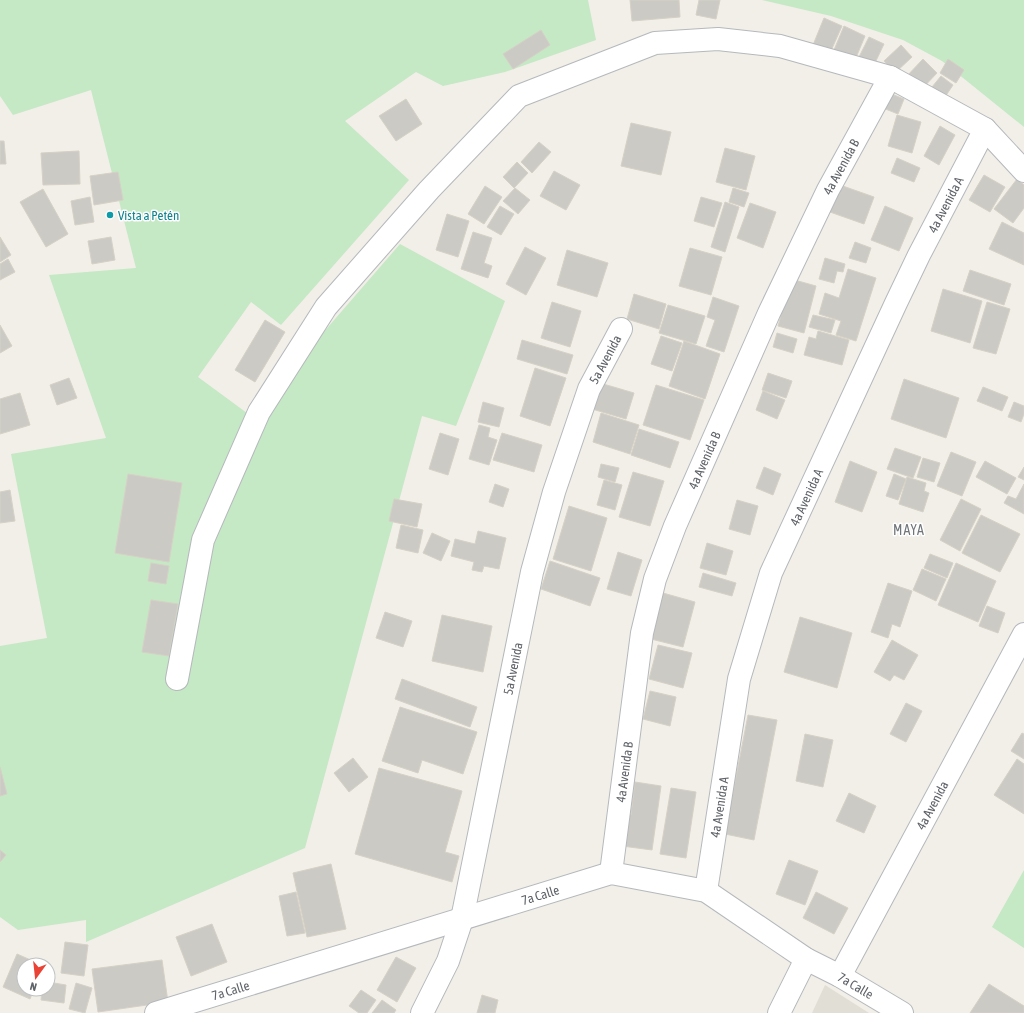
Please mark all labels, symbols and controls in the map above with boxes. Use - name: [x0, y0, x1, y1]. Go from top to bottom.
- street label: 4a Avenida B: [820, 136, 863, 197]
- street label: 4a Avenida A: [925, 174, 967, 235]
- place label: Vista a Petén: [118, 208, 179, 223]
- marker: Vista a Petén: [105, 210, 115, 220]
- street label: 5a Avenida: [586, 332, 624, 386]
- street label: 4a Avenida B: [685, 429, 724, 491]
- street label: 4a Avenida A: [787, 466, 827, 528]
- district label: MAYA: [893, 522, 925, 538]
- street label: 5a Avenida: [500, 641, 526, 696]
- street label: 4a Avenida B: [613, 740, 636, 803]
- street label: 4a Avenida A: [707, 775, 732, 838]
- street label: 4a Avenida: [913, 779, 952, 832]
- street label: 7a Calle: [520, 882, 561, 908]
- north arrow: [16, 957, 56, 997]
- street label: 7a Calle: [835, 969, 876, 1002]
- street label: 7a Calle: [210, 978, 251, 1003]
- text: N: [29, 980, 38, 993]

